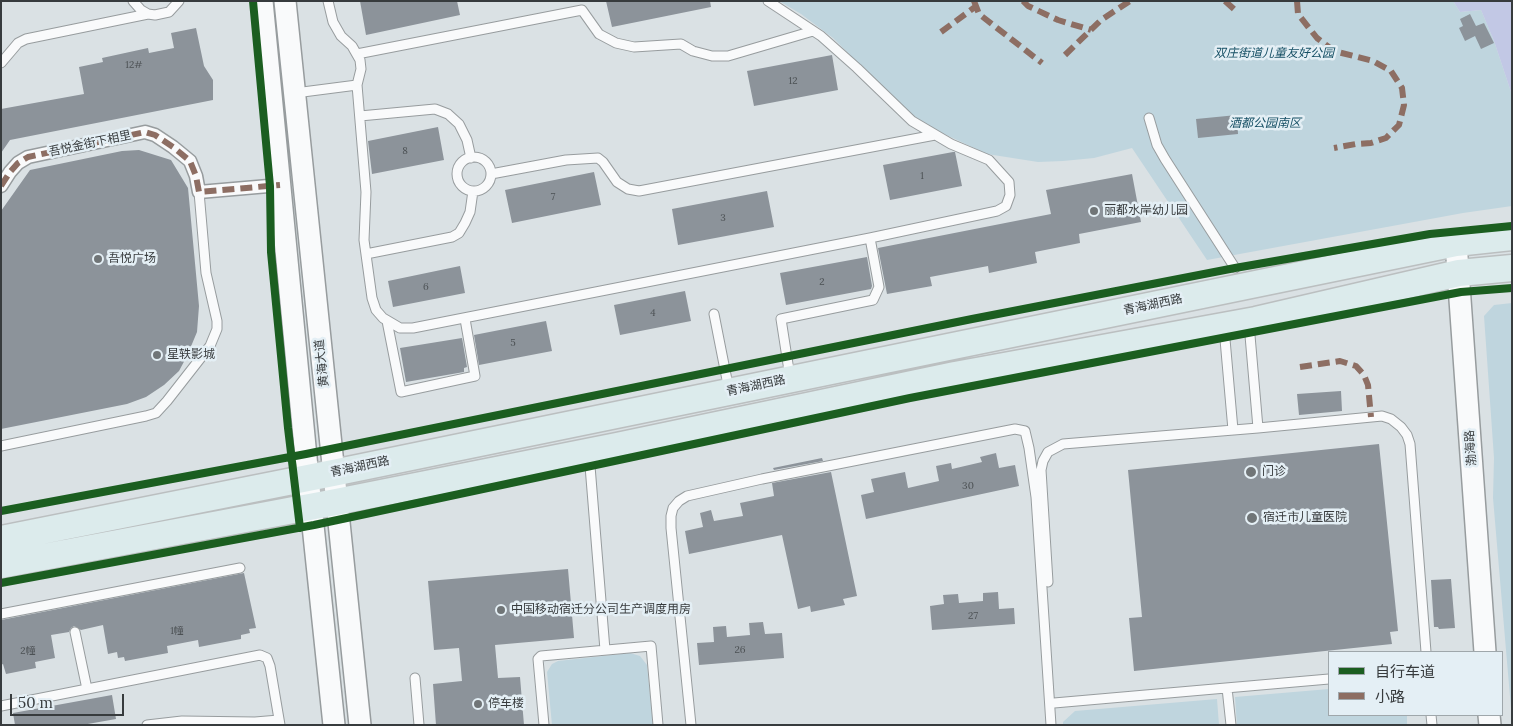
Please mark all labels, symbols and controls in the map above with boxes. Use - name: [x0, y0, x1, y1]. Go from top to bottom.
- park label: 双庄街道儿童友好公园: [1214, 47, 1334, 61]
- house number: 12#: [125, 59, 143, 71]
- house number: 12: [788, 75, 798, 87]
- park label: 酒都公园南区: [1229, 117, 1301, 131]
- street label: 吾悦金街下相里: [47, 128, 133, 160]
- house number: 8: [402, 145, 408, 157]
- house number: 1: [920, 170, 924, 182]
- house number: 7: [551, 191, 555, 203]
- place label: 丽都水岸幼儿园: [1104, 204, 1188, 218]
- marker: 丽都水岸幼儿园: [1088, 205, 1100, 217]
- house number: 3: [720, 212, 726, 224]
- place label: 吾悦广场: [108, 252, 156, 266]
- marker: 吾悦广场: [92, 253, 104, 265]
- house number: 2: [819, 276, 825, 288]
- house number: 6: [423, 281, 429, 293]
- street label: 青海湖西路: [1122, 292, 1184, 318]
- house number: 4: [650, 307, 656, 319]
- house number: 5: [510, 337, 516, 349]
- street label: 黄海大道: [312, 338, 332, 388]
- place label: 星轶影城: [167, 348, 215, 362]
- marker: 星轶影城: [151, 349, 163, 361]
- street label: 青海湖西路: [725, 373, 787, 399]
- street label: 渤海路: [1463, 430, 1479, 466]
- street label: 青海湖西路: [329, 454, 391, 480]
- marker: 门诊: [1244, 465, 1258, 479]
- place label: 门诊: [1262, 465, 1286, 479]
- house number: 30: [962, 480, 974, 492]
- marker: 宿迁市儿童医院: [1245, 511, 1259, 525]
- place label: 宿迁市儿童医院: [1263, 511, 1347, 525]
- place label: 中国移动宿迁分公司生产调度用房: [511, 603, 691, 617]
- marker: 中国移动宿迁分公司生产调度用房: [495, 604, 507, 616]
- house number: 27: [968, 610, 978, 622]
- house number: 1幢: [170, 625, 184, 637]
- house number: 26: [734, 644, 746, 656]
- house number: 2幢: [20, 645, 36, 657]
- legend: [1328, 651, 1503, 716]
- text: 自行车道: [1375, 662, 1435, 681]
- scale bar: [12, 684, 126, 716]
- text: 小路: [1375, 687, 1405, 706]
- text: 50 m: [18, 693, 53, 712]
- place label: 停车楼: [488, 697, 524, 711]
- marker: 停车楼: [472, 698, 484, 710]

